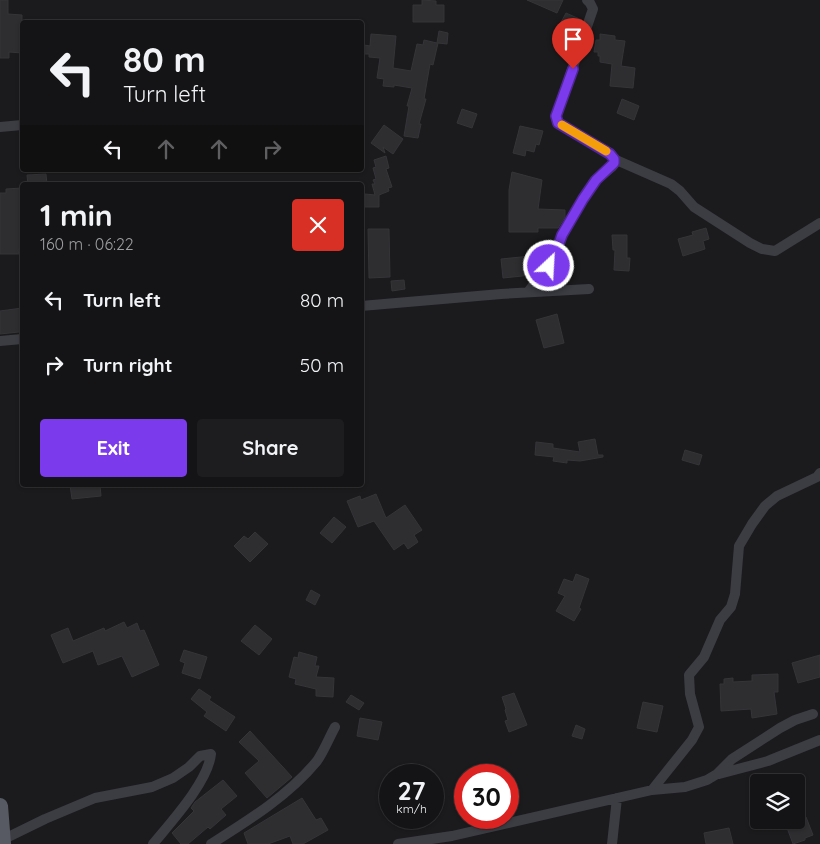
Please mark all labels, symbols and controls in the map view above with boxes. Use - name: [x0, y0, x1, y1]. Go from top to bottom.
- pin: [552, 18, 594, 69]
- icon: arrive: [559, 25, 587, 53]
- text: 80 m: [123, 37, 206, 81]
- icon: left: [40, 40, 105, 105]
- text: Turn left: [123, 80, 206, 108]
- icon: left: [99, 135, 127, 163]
- icon: ahead: [152, 135, 180, 163]
- icon: ahead: [205, 135, 233, 163]
- icon: right: [258, 135, 286, 163]
- text: 1 min: [40, 196, 113, 234]
- button: close: [292, 199, 344, 251]
- text: 160 m · 06:22: [40, 234, 134, 254]
- position arrow: [522, 239, 574, 291]
- icon: left: [40, 286, 68, 314]
- text: Turn left: [83, 288, 161, 312]
- text: 80 m: [300, 288, 344, 312]
- icon: right: [40, 351, 68, 379]
- text: Turn right: [83, 353, 172, 377]
- text: 50 m: [300, 353, 344, 377]
- button: Exit: [40, 419, 187, 477]
- button: Share: [197, 419, 344, 477]
- speed limit sign: 30: [454, 764, 519, 829]
- map controls: [750, 774, 805, 829]
- button: layers: [750, 774, 805, 829]
- text: 27: [398, 775, 425, 806]
- text: km/h: [396, 801, 427, 816]

